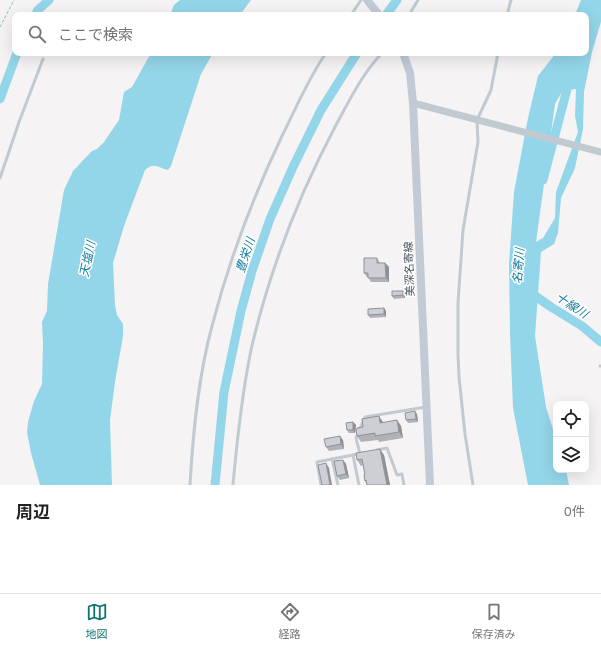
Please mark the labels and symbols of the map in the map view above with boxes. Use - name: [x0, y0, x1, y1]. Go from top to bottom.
- water label: 豊栄川: [231, 233, 259, 275]
- water label: 天塩川: [75, 238, 99, 278]
- street label: 美深名寄線: [400, 241, 418, 297]
- water label: 名寄川: [508, 245, 528, 285]
- water label: 十線川: [552, 288, 593, 323]

